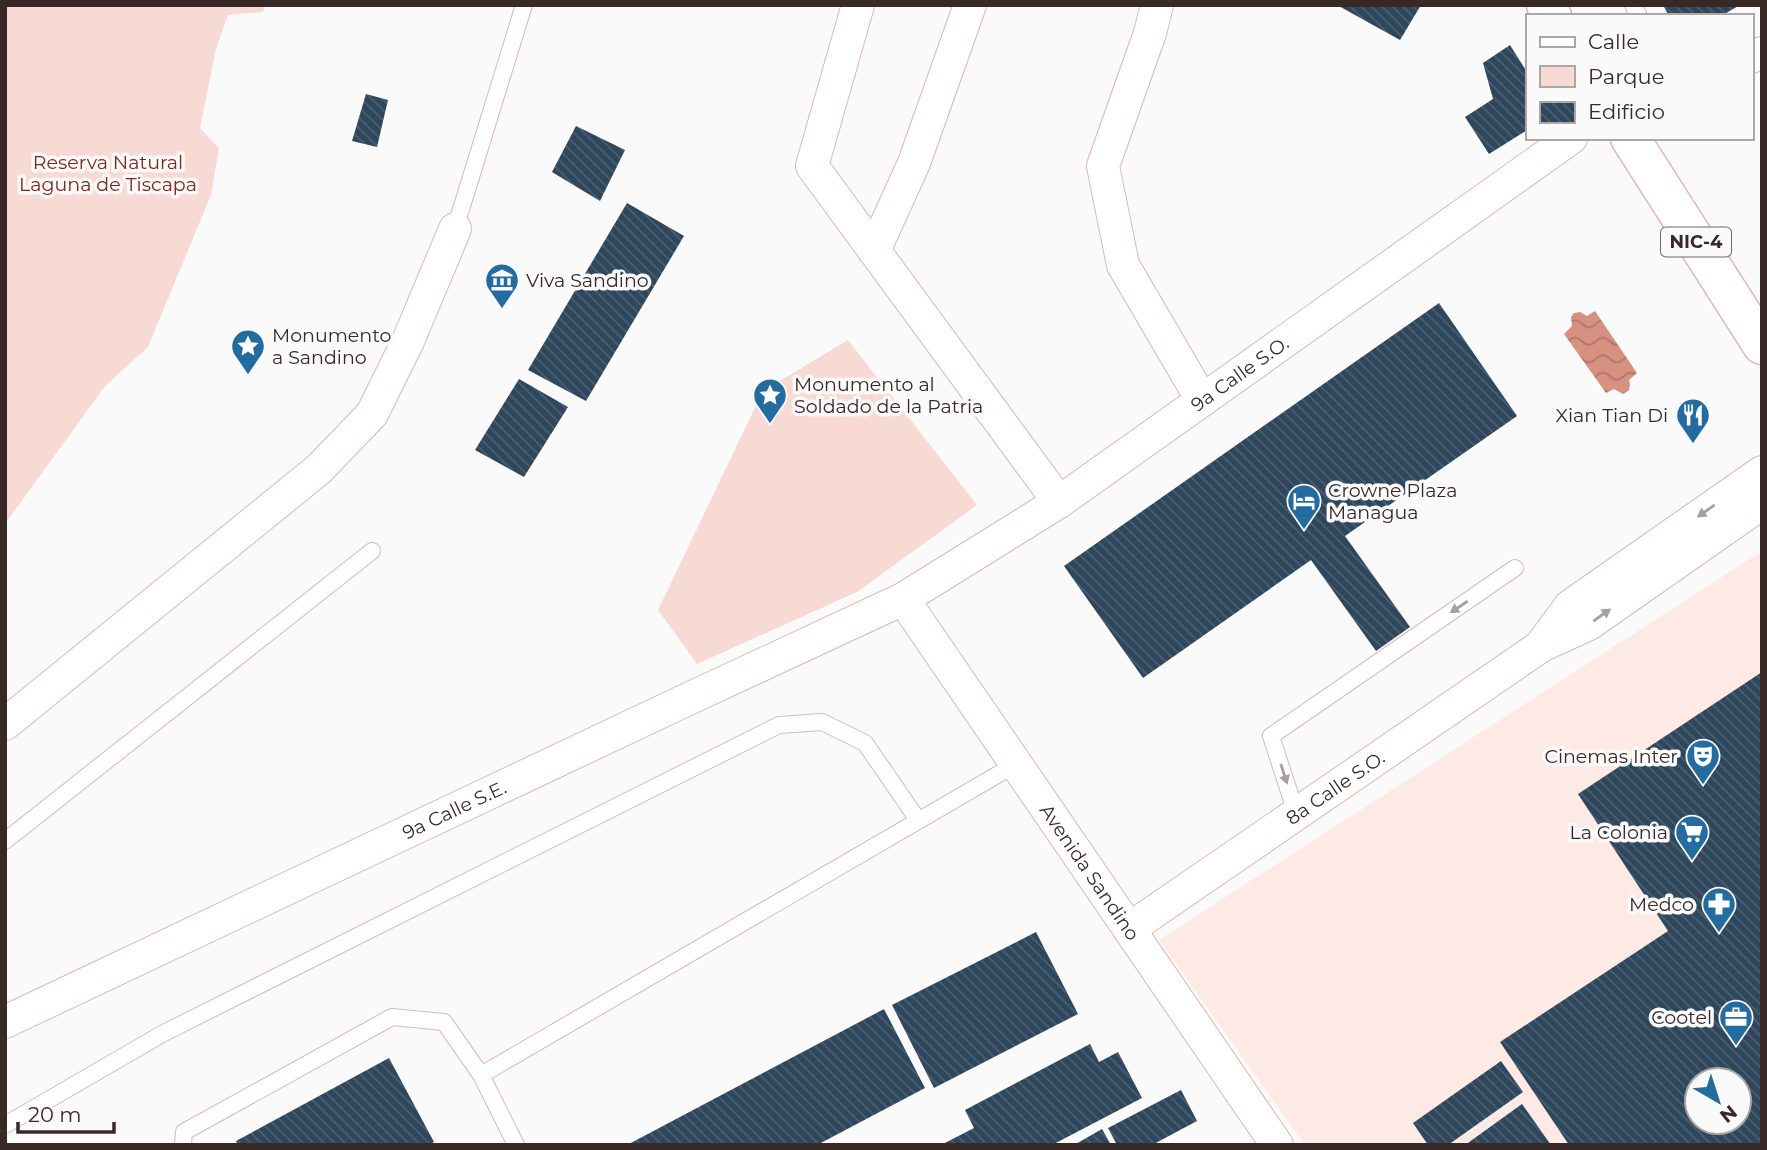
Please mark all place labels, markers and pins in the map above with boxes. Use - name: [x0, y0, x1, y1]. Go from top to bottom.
- museum icon: Viva Sandino: [483, 261, 521, 310]
- place label: Viva Sandino: [526, 269, 649, 292]
- place label: Monumento a Sandino: [272, 324, 392, 369]
- place icon: Monumento a Sandino: [229, 327, 267, 376]
- place label: Monumento al Soldado de la Patria: [794, 373, 983, 418]
- place icon: Monumento al Soldado de la Patria: [751, 376, 789, 425]
- restaurant icon: Xian Tian Di: [1674, 396, 1712, 445]
- place label: Xian Tian Di: [1556, 404, 1668, 427]
- place label: Crowne Plaza Managua: [1328, 479, 1457, 524]
- hotel icon: Crowne Plaza Managua: [1285, 482, 1323, 531]
- theatre icon: Cinemas Inter: [1684, 737, 1722, 786]
- place label: Cinemas Inter: [1544, 745, 1678, 768]
- supermarket icon: La Colonia: [1673, 813, 1711, 862]
- place label: La Colonia: [1569, 821, 1668, 844]
- pharmacy icon: Medco: [1700, 885, 1738, 934]
- place label: Medco: [1629, 893, 1694, 916]
- office icon: Cootel: [1717, 998, 1755, 1047]
- place label: Cootel: [1651, 1006, 1712, 1029]

